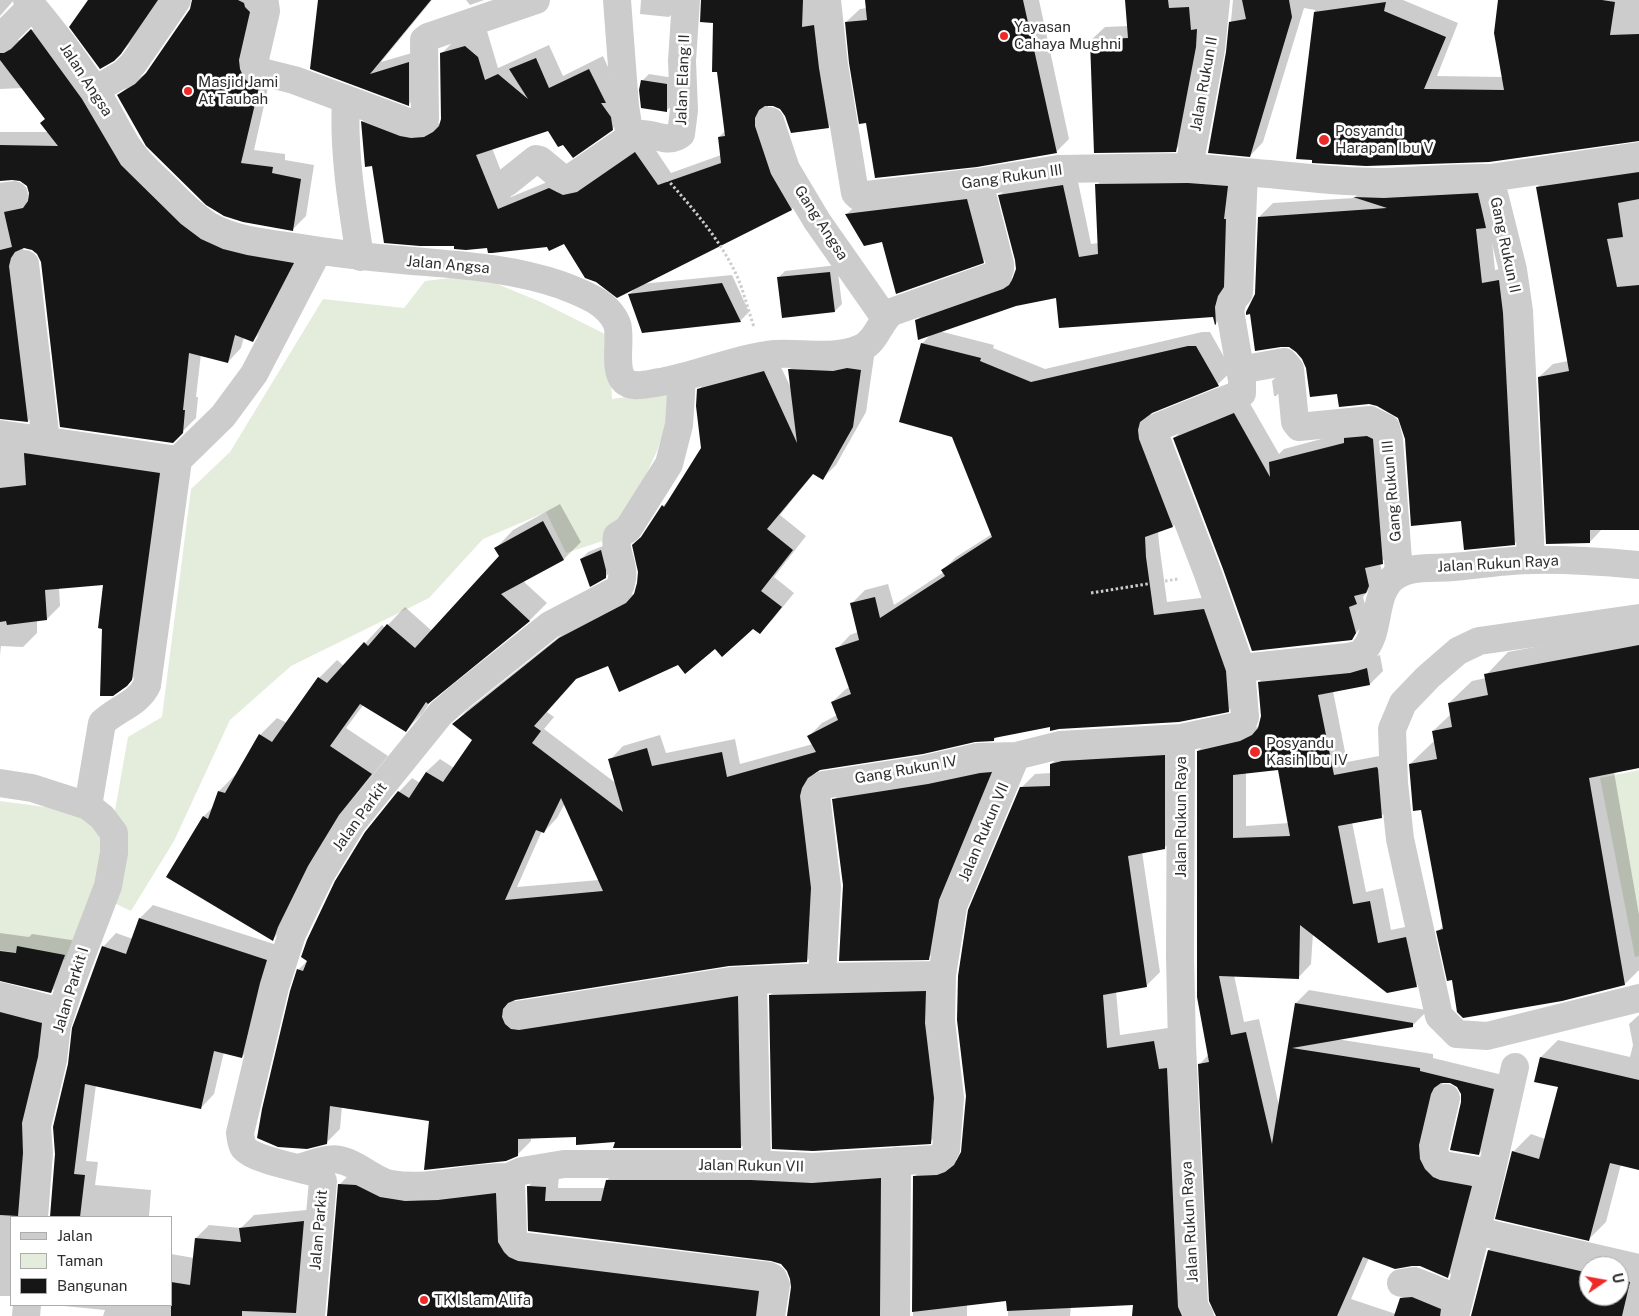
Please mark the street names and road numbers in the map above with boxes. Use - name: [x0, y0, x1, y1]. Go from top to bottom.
- street label: Jalan Elang II: [672, 34, 694, 126]
- street label: Jalan Rukun II: [1187, 35, 1221, 133]
- street label: Jalan Angsa: [56, 40, 116, 120]
- street label: Gang Rukun III: [960, 161, 1064, 193]
- street label: Gang Angsa: [790, 182, 852, 264]
- street label: Gang Rukun II: [1486, 195, 1524, 295]
- street label: Jalan Angsa: [406, 252, 490, 278]
- street label: Gang Rukun III: [1379, 439, 1405, 543]
- street label: Jalan Rukun Raya: [1437, 552, 1559, 576]
- street label: Gang Rukun IV: [854, 752, 958, 788]
- street label: Jalan Rukun Raya: [1172, 756, 1190, 878]
- street label: Jalan Parkit: [329, 779, 391, 855]
- street label: Jalan Rukun VII: [955, 780, 1013, 884]
- street label: Jalan Parkit I: [49, 945, 93, 1035]
- street label: Jalan Rukun VII: [698, 1156, 804, 1176]
- street label: Jalan Rukun Raya: [1178, 1161, 1202, 1283]
- street label: Jalan Parkit: [307, 1189, 331, 1271]

